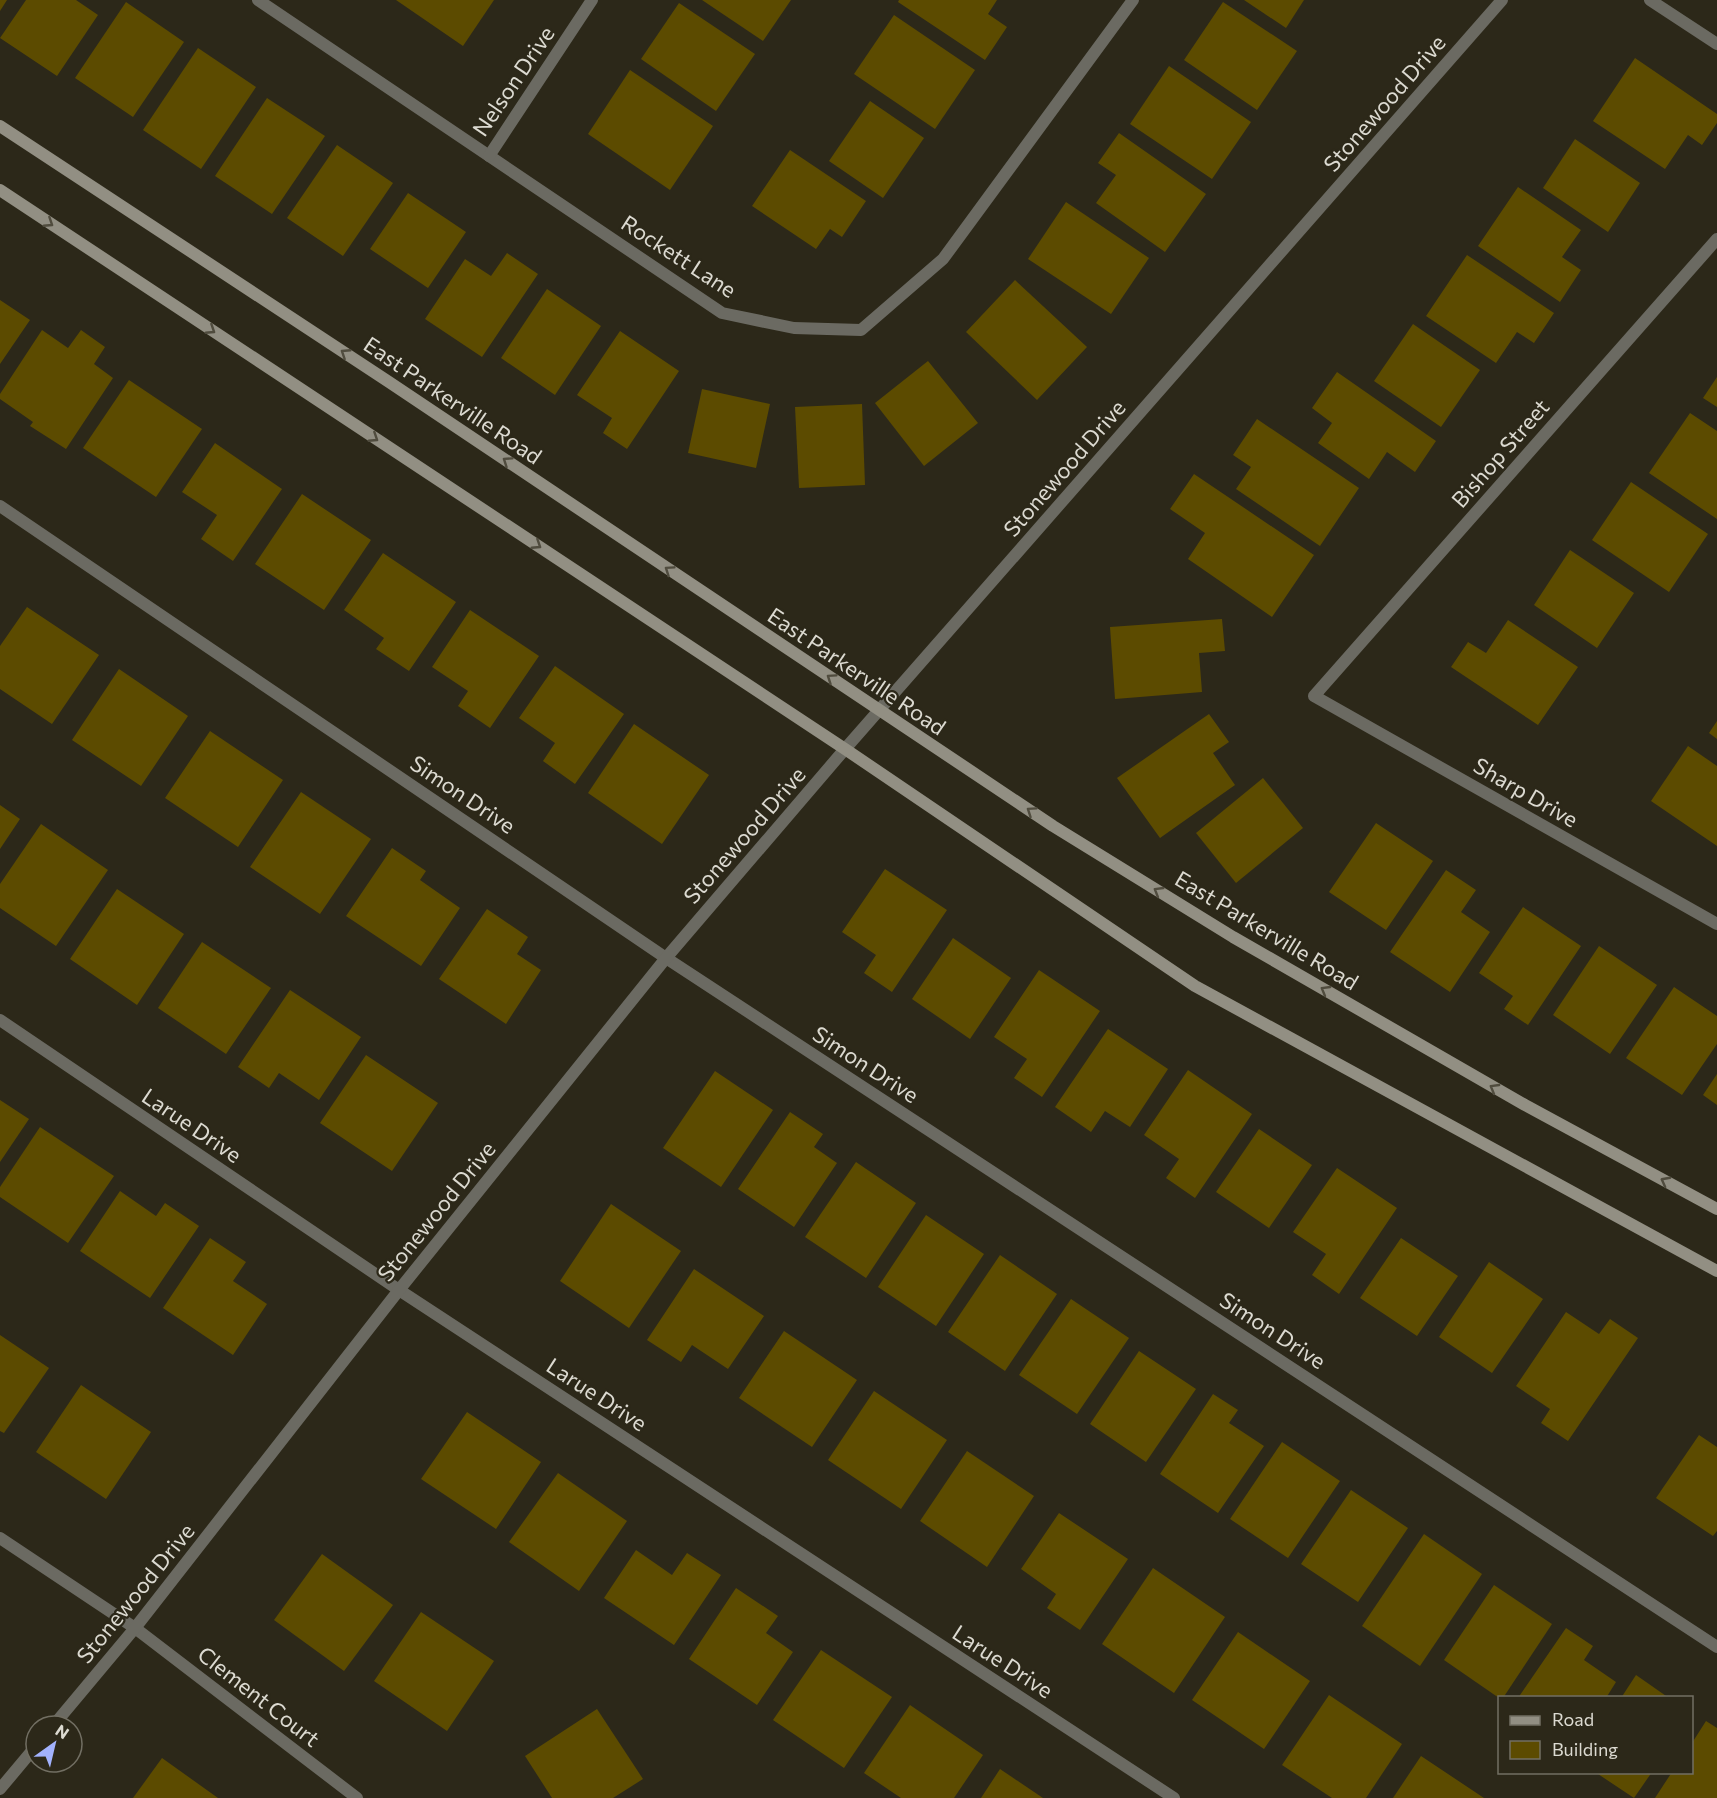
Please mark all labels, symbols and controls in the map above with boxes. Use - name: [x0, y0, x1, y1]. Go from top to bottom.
- street label: Nelson Drive: [466, 21, 560, 141]
- street label: Stonewood Drive: [1317, 29, 1451, 177]
- street label: Rockett Lane: [617, 209, 741, 303]
- one-way arrow: [42, 216, 53, 227]
- one-way arrow: [205, 323, 216, 334]
- street label: East Parkerville Road: [359, 330, 547, 470]
- one-way arrow: [341, 349, 352, 360]
- street label: Bishop Street: [1446, 393, 1554, 513]
- street label: Stonewood Drive: [997, 394, 1131, 542]
- one-way arrow: [367, 431, 378, 442]
- one-way arrow: [503, 457, 514, 468]
- one-way arrow: [531, 538, 541, 550]
- one-way arrow: [665, 566, 676, 577]
- street label: East Parkerville Road: [763, 601, 951, 741]
- one-way arrow: [827, 674, 838, 685]
- street label: Simon Drive: [405, 749, 521, 839]
- street label: Sharp Drive: [1469, 751, 1583, 833]
- street label: Stonewood Drive: [677, 761, 811, 909]
- one-way arrow: [1026, 808, 1037, 819]
- street label: East Parkerville Road: [1170, 865, 1364, 995]
- one-way arrow: [1154, 886, 1164, 898]
- one-way arrow: [1321, 986, 1332, 997]
- street label: Simon Drive: [808, 1020, 924, 1108]
- street label: Larue Drive: [137, 1082, 247, 1168]
- one-way arrow: [1490, 1083, 1500, 1095]
- street label: Stonewood Drive: [371, 1136, 501, 1286]
- one-way arrow: [1661, 1177, 1672, 1188]
- street label: Simon Drive: [1215, 1286, 1331, 1374]
- street label: Larue Drive: [542, 1352, 652, 1436]
- street label: Stonewood Drive: [70, 1518, 200, 1668]
- street label: Larue Drive: [948, 1619, 1058, 1703]
- street label: Clement Court: [193, 1640, 325, 1752]
- legend: [1498, 1696, 1693, 1774]
- text: Road: [1552, 1708, 1594, 1730]
- north arrow: [24, 1714, 84, 1774]
- text: N: [52, 1720, 73, 1742]
- text: Building: [1552, 1738, 1618, 1760]

